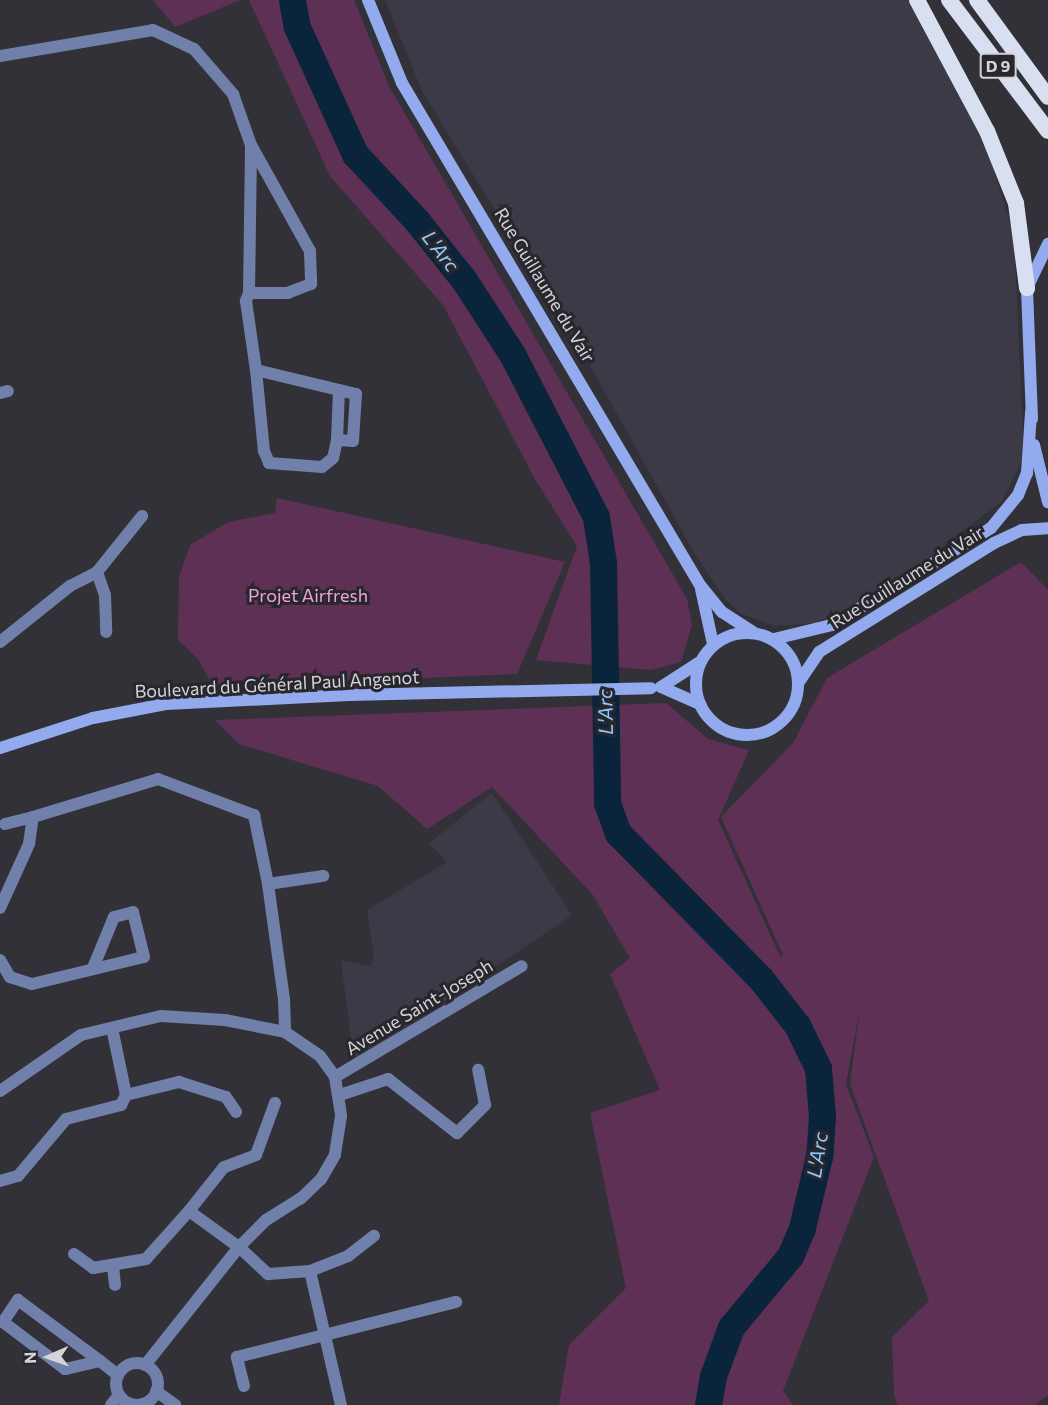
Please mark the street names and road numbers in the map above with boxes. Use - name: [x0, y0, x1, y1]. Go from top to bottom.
- road number: D 9: [978, 53, 1018, 79]
- street label: Rue Guillaume du Vair: [490, 204, 600, 366]
- street label: Rue Guillaume du Vair: [826, 521, 988, 633]
- street label: Boulevard du Général Paul Angenot: [134, 666, 420, 702]
- street label: Avenue Saint-Joseph: [342, 955, 496, 1059]

